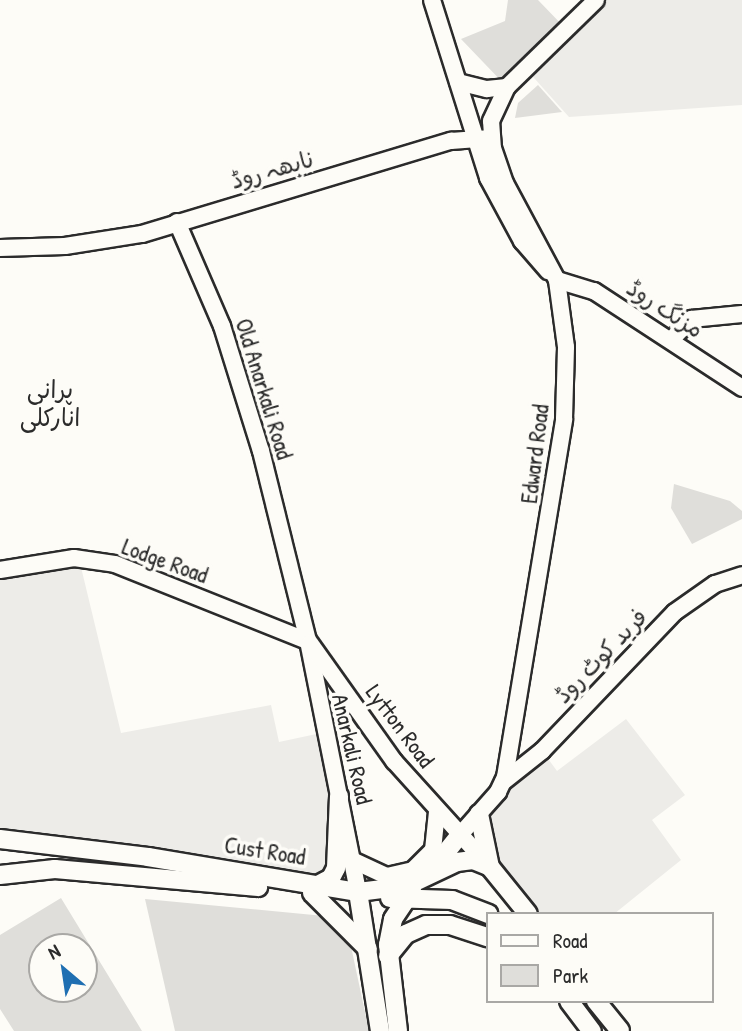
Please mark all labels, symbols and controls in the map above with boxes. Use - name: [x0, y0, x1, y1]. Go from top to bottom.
- street label: نابھہ روڈ: [228, 145, 316, 195]
- street label: مزنگ روڈ: [622, 274, 708, 344]
- street label: Old Anarkali Road: [230, 315, 298, 463]
- district label: پرانی انارکلی: [20, 376, 80, 432]
- street label: Edward Road: [515, 403, 555, 505]
- street label: Lodge Road: [118, 533, 212, 589]
- street label: فرید کوٹ روڈ: [549, 603, 653, 709]
- street label: Lytton Road: [360, 679, 440, 773]
- street label: Anarkali Road: [326, 691, 378, 807]
- street label: Cust Road: [223, 831, 307, 871]
- legend: [486, 912, 714, 1003]
- text: Road: [553, 926, 587, 955]
- north arrow: [28, 933, 98, 1003]
- text: N: [43, 938, 65, 965]
- text: Park: [553, 961, 588, 990]

